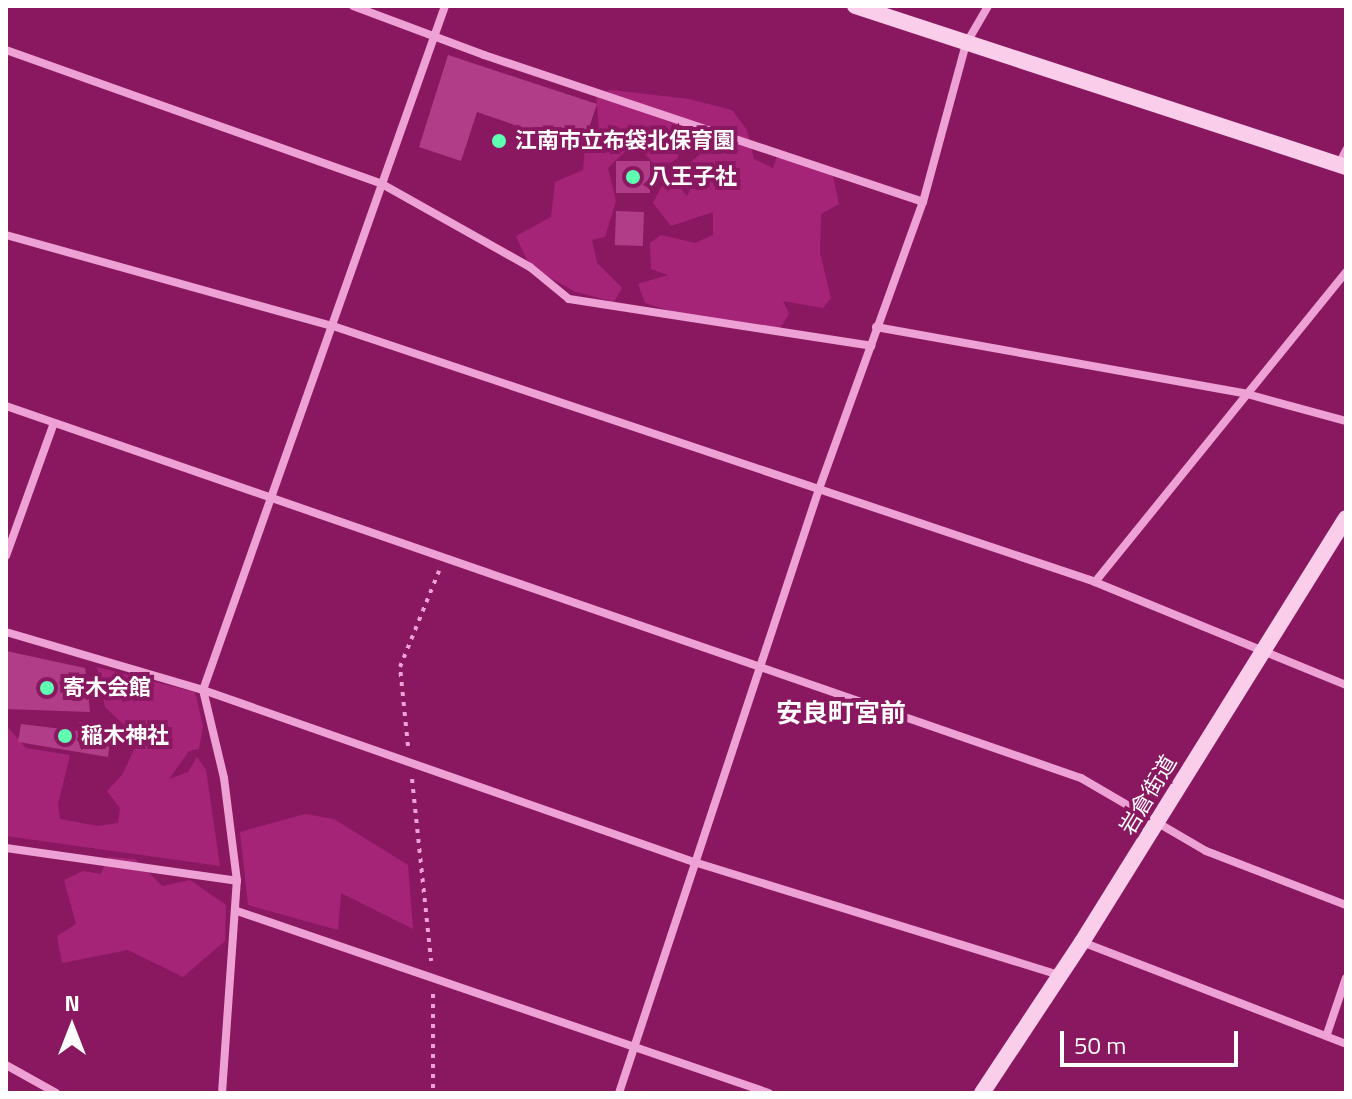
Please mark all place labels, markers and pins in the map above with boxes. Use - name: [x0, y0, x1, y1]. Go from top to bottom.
- place label: 江南市立布袋北保育園: [515, 128, 735, 154]
- marker: 江南市立布袋北保育園: [490, 132, 508, 150]
- place label: 八王子社: [649, 164, 737, 190]
- marker: 八王子社: [624, 168, 642, 186]
- place label: 寄木会館: [63, 675, 151, 701]
- marker: 寄木会館: [38, 679, 56, 697]
- place label: 稲木神社: [81, 723, 169, 749]
- marker: 稲木神社: [56, 727, 74, 745]

